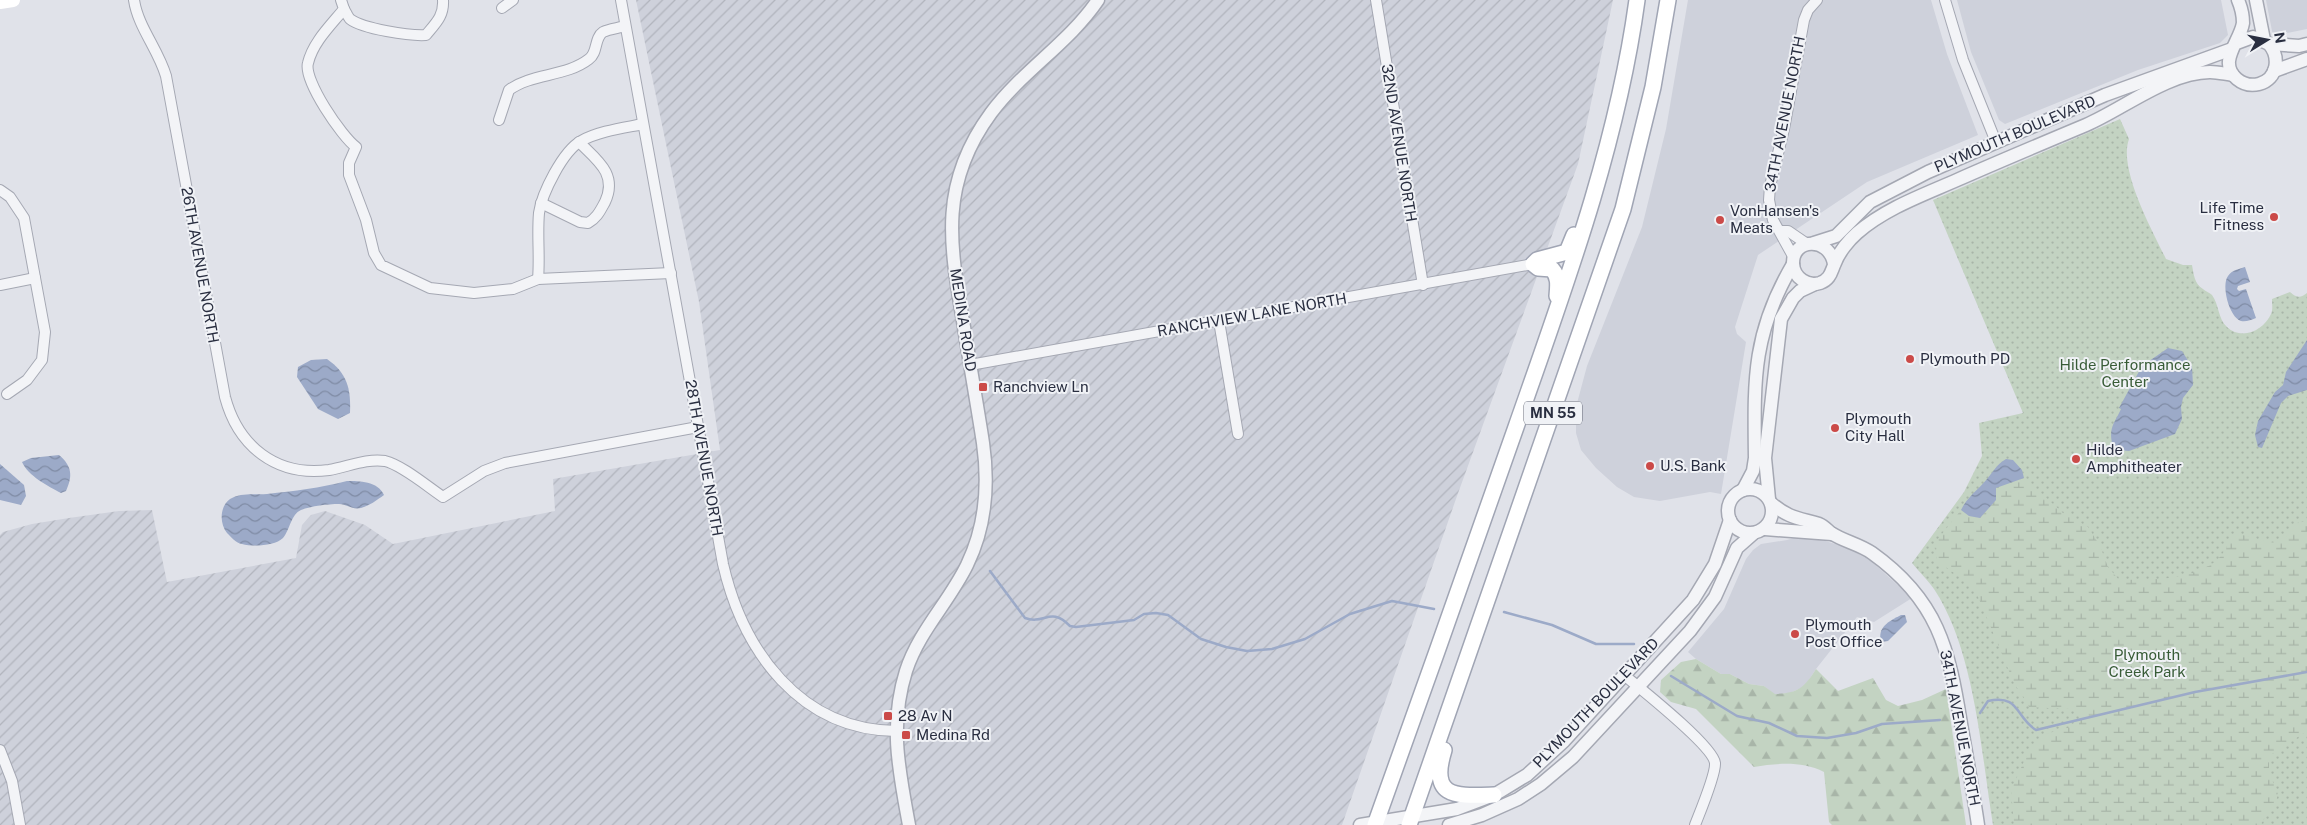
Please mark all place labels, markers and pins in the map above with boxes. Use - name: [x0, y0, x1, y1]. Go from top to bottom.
- place label: Life Time Fitness: [2200, 199, 2264, 233]
- place label: VonHansen's Meats: [1730, 202, 1819, 236]
- marker: Life Time Fitness: [2268, 211, 2280, 223]
- marker: VonHansen's Meats: [1714, 214, 1726, 226]
- place label: Plymouth PD: [1920, 350, 2010, 367]
- marker: Plymouth PD: [1904, 353, 1916, 365]
- place label: Ranchview Ln: [993, 378, 1089, 395]
- marker: Ranchview Ln: [977, 381, 989, 393]
- place label: Plymouth City Hall: [1845, 410, 1911, 444]
- marker: Plymouth City Hall: [1829, 422, 1841, 434]
- place label: Hilde Amphitheater: [2086, 441, 2182, 475]
- marker: Hilde Amphitheater: [2070, 453, 2082, 465]
- place label: U.S. Bank: [1660, 457, 1726, 474]
- marker: U.S. Bank: [1644, 460, 1656, 472]
- place label: Plymouth Post Office: [1805, 616, 1883, 650]
- marker: Plymouth Post Office: [1789, 628, 1801, 640]
- place label: 28 Av N: [898, 707, 953, 724]
- marker: 28 Av N: [882, 710, 894, 722]
- place label: Medina Rd: [916, 726, 990, 743]
- marker: Medina Rd: [900, 729, 912, 741]

